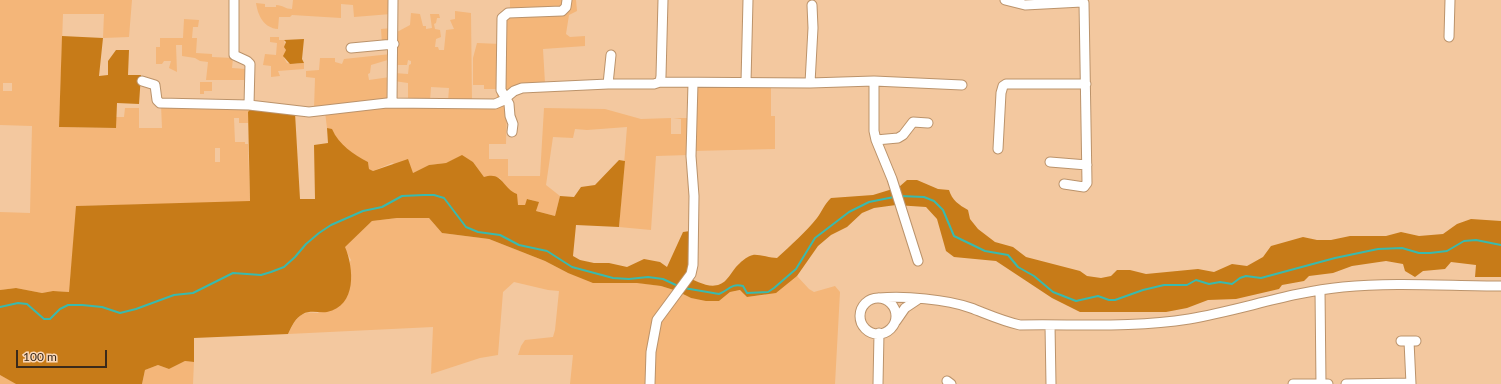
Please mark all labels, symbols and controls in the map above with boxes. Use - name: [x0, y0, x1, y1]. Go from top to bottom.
- scale bar: [18, 342, 109, 368]
- text: 100 m: [23, 349, 57, 364]

